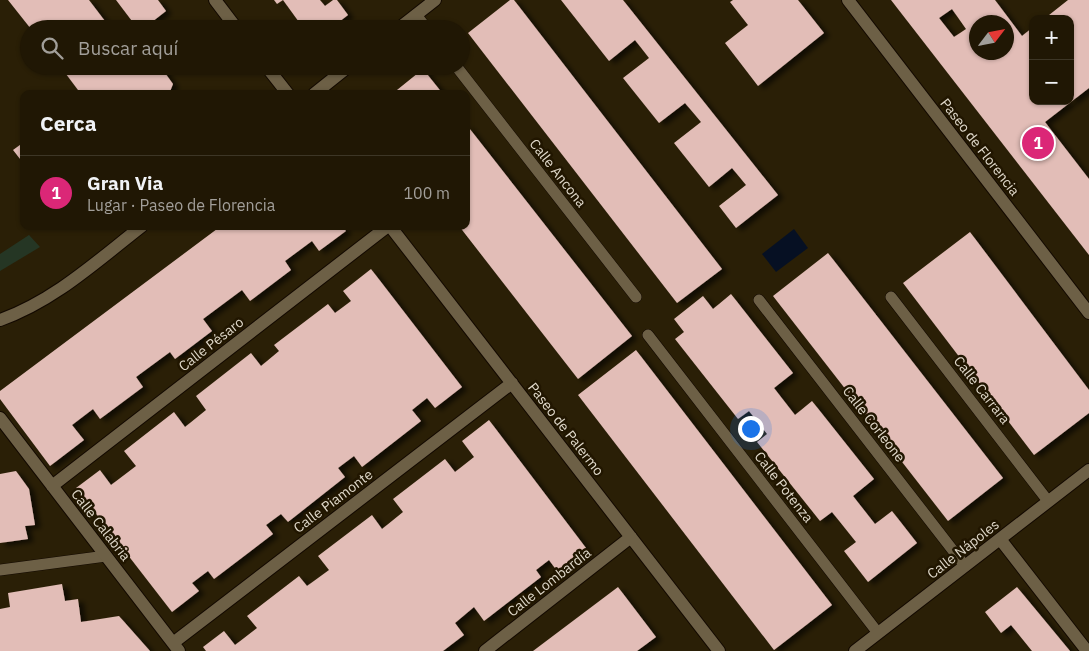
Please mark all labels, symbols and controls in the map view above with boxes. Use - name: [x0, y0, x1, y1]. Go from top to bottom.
- north arrow: [969, 15, 1014, 60]
- map controls: [1029, 15, 1074, 105]
- button: +: [1029, 15, 1074, 60]
- search box: [20, 20, 470, 75]
- icon: search: [38, 34, 66, 62]
- text: Buscar aquí: [78, 36, 178, 60]
- button: −: [1029, 60, 1074, 105]
- street label: Paseo de Florencia: [936, 95, 1024, 200]
- text: Cerca: [40, 109, 97, 137]
- pin: 1: [1022, 124, 1054, 162]
- street label: Calle Ancona: [526, 135, 591, 211]
- text: Gran Via: [87, 171, 163, 195]
- text: 1: [51, 183, 61, 203]
- text: 100 m: [403, 183, 450, 203]
- text: Lugar · Paseo de Florencia: [87, 195, 275, 215]
- street label: Calle Pésaro: [175, 313, 247, 375]
- street label: Calle Carrara: [950, 352, 1014, 428]
- street label: Paseo de Palermo: [524, 379, 608, 479]
- street label: Calle Corleone: [839, 382, 909, 466]
- your location: [738, 416, 764, 442]
- street label: Calle Potenza: [751, 448, 818, 527]
- street label: Calle Piamonte: [290, 465, 376, 537]
- street label: Calle Calabria: [67, 485, 135, 565]
- street label: Calle Nápoles: [923, 515, 1003, 583]
- street label: Calle Lombardía: [504, 543, 595, 620]

